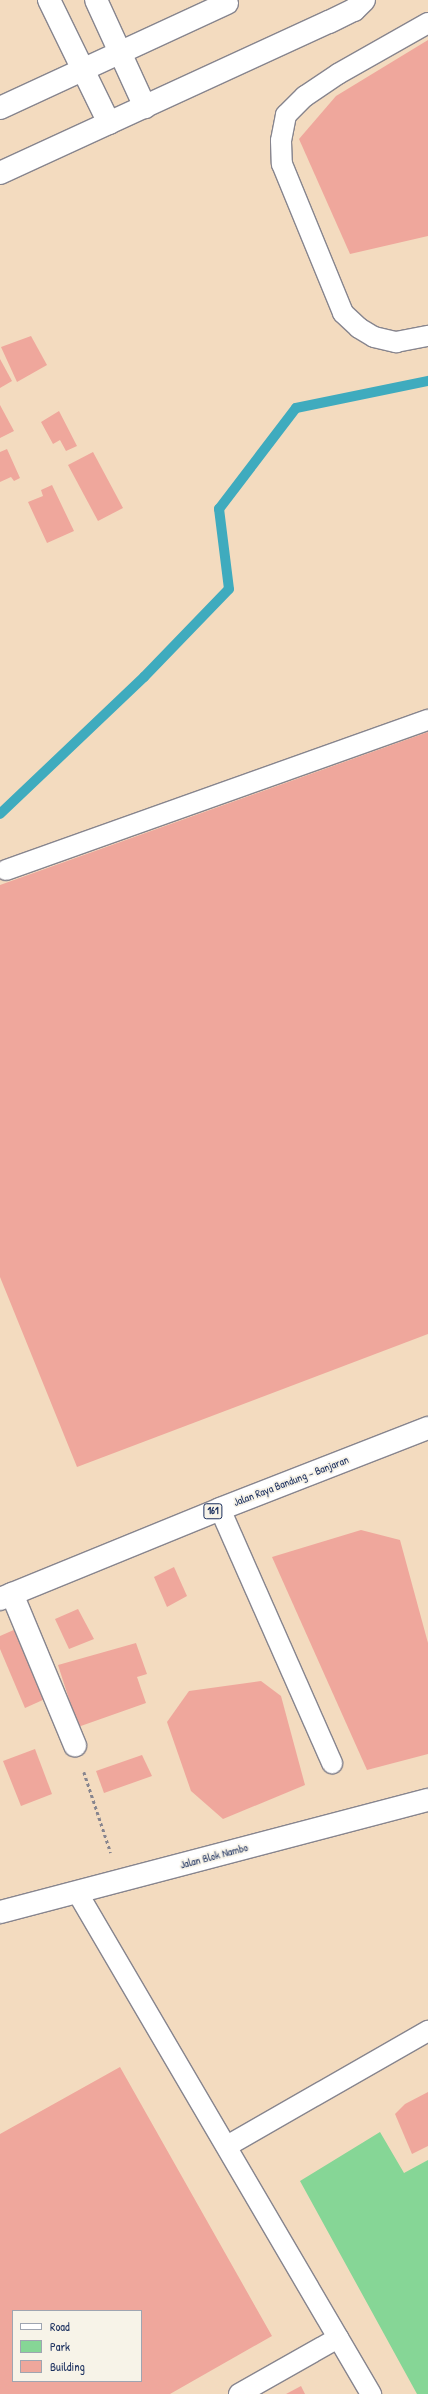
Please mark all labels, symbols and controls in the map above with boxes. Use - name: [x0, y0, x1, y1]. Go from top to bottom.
- street label: Jalan Raya Bandung - Banjaran: [232, 1453, 350, 1509]
- road number: 161: [203, 1503, 223, 1519]
- street label: Jalan Blok Nambo: [179, 1841, 249, 1871]
- legend: [12, 2310, 142, 2382]
- text: Road: [50, 2318, 70, 2335]
- text: Park: [50, 2338, 70, 2355]
- text: Building: [50, 2358, 85, 2375]

